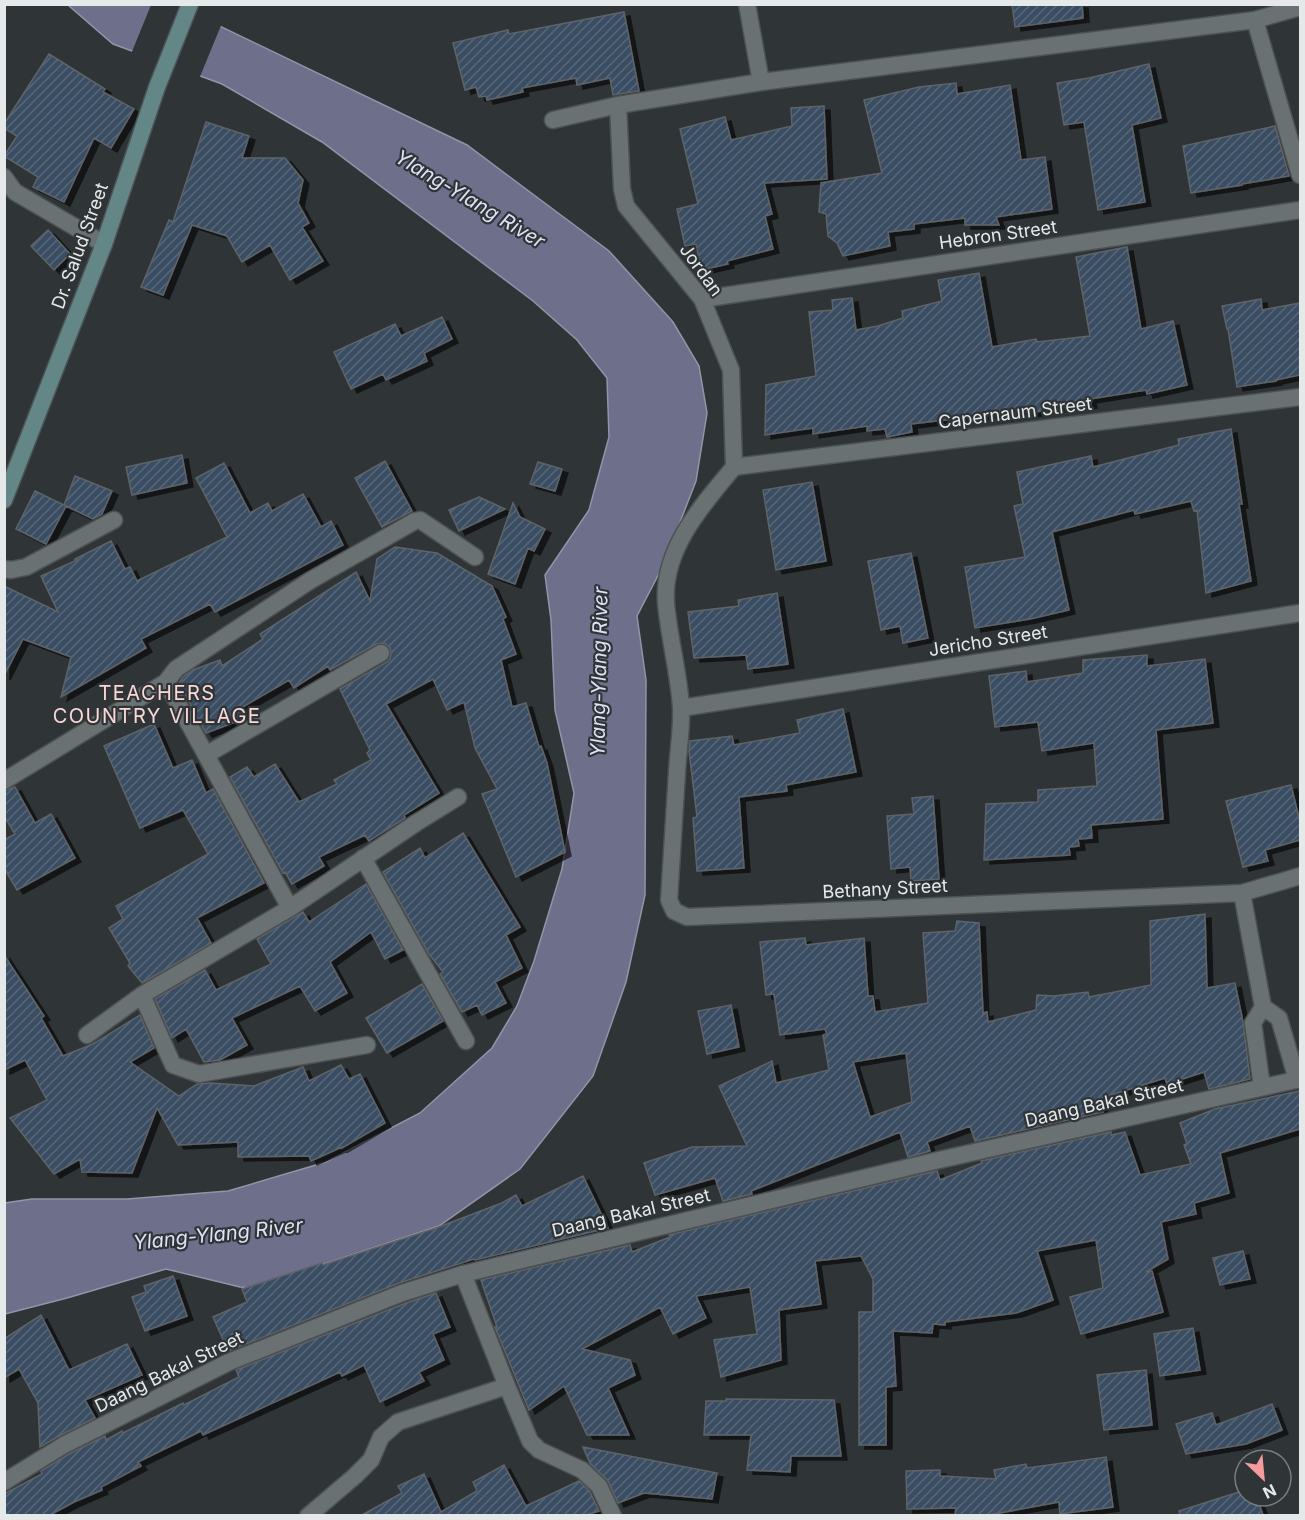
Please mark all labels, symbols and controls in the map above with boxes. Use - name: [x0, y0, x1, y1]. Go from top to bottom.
- water label: Ylang-Ylang River: [391, 145, 550, 253]
- street label: Dr. Salud Street: [47, 180, 112, 312]
- street label: Hebron Street: [938, 216, 1058, 253]
- street label: Jordan: [675, 240, 727, 300]
- street label: Capernaum Street: [937, 393, 1093, 432]
- water label: Ylang-Ylang River: [586, 586, 612, 757]
- street label: Jericho Street: [927, 621, 1049, 660]
- district label: TEACHERS COUNTRY VILLAGE: [53, 681, 261, 728]
- street label: Bethany Street: [822, 875, 948, 902]
- street label: Daang Bakal Street: [1023, 1074, 1185, 1131]
- street label: Daang Bakal Street: [550, 1184, 712, 1241]
- water label: Ylang-Ylang River: [132, 1213, 304, 1255]
- street label: Daang Bakal Street: [91, 1327, 246, 1417]
- north arrow: [1233, 1448, 1293, 1508]
- text: N: [1260, 1480, 1279, 1503]

